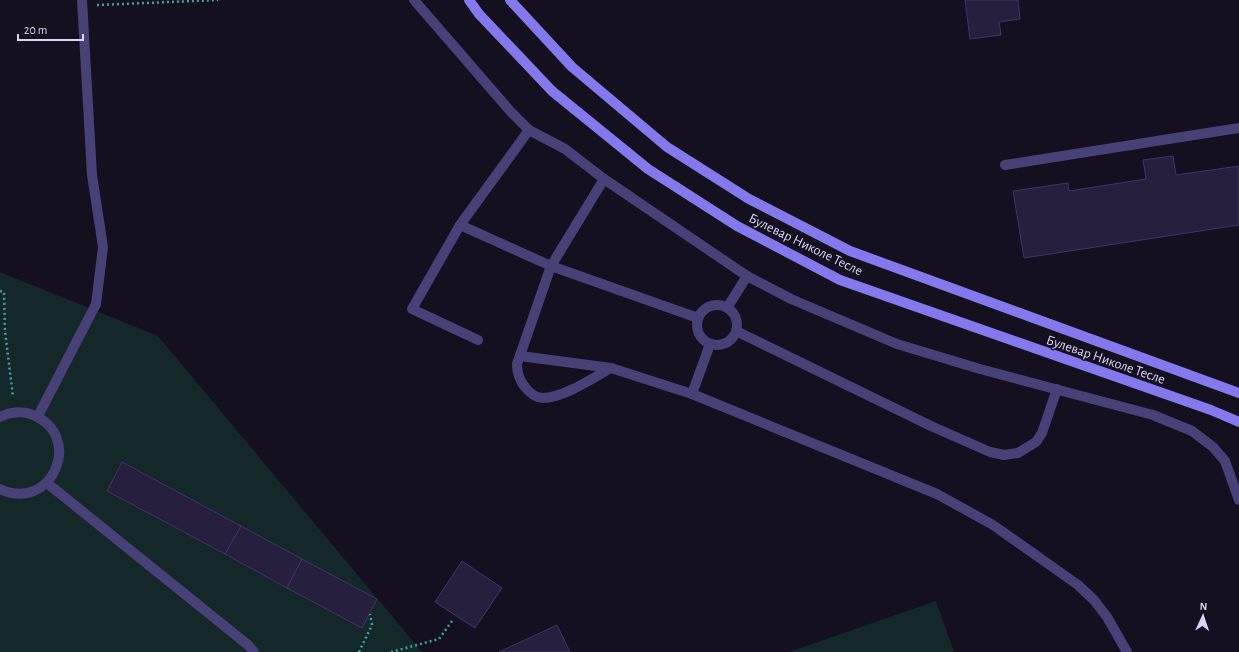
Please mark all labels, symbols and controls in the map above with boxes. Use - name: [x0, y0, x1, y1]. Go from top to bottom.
- scale bar: [18, 16, 83, 42]
- text: 20 m: [24, 24, 47, 36]
- street label: Булевар Николе Тесле: [746, 211, 865, 279]
- street label: Булевар Николе Тесле: [1044, 333, 1167, 387]
- north arrow: [1183, 596, 1223, 636]
- text: N: [1199, 601, 1208, 612]

